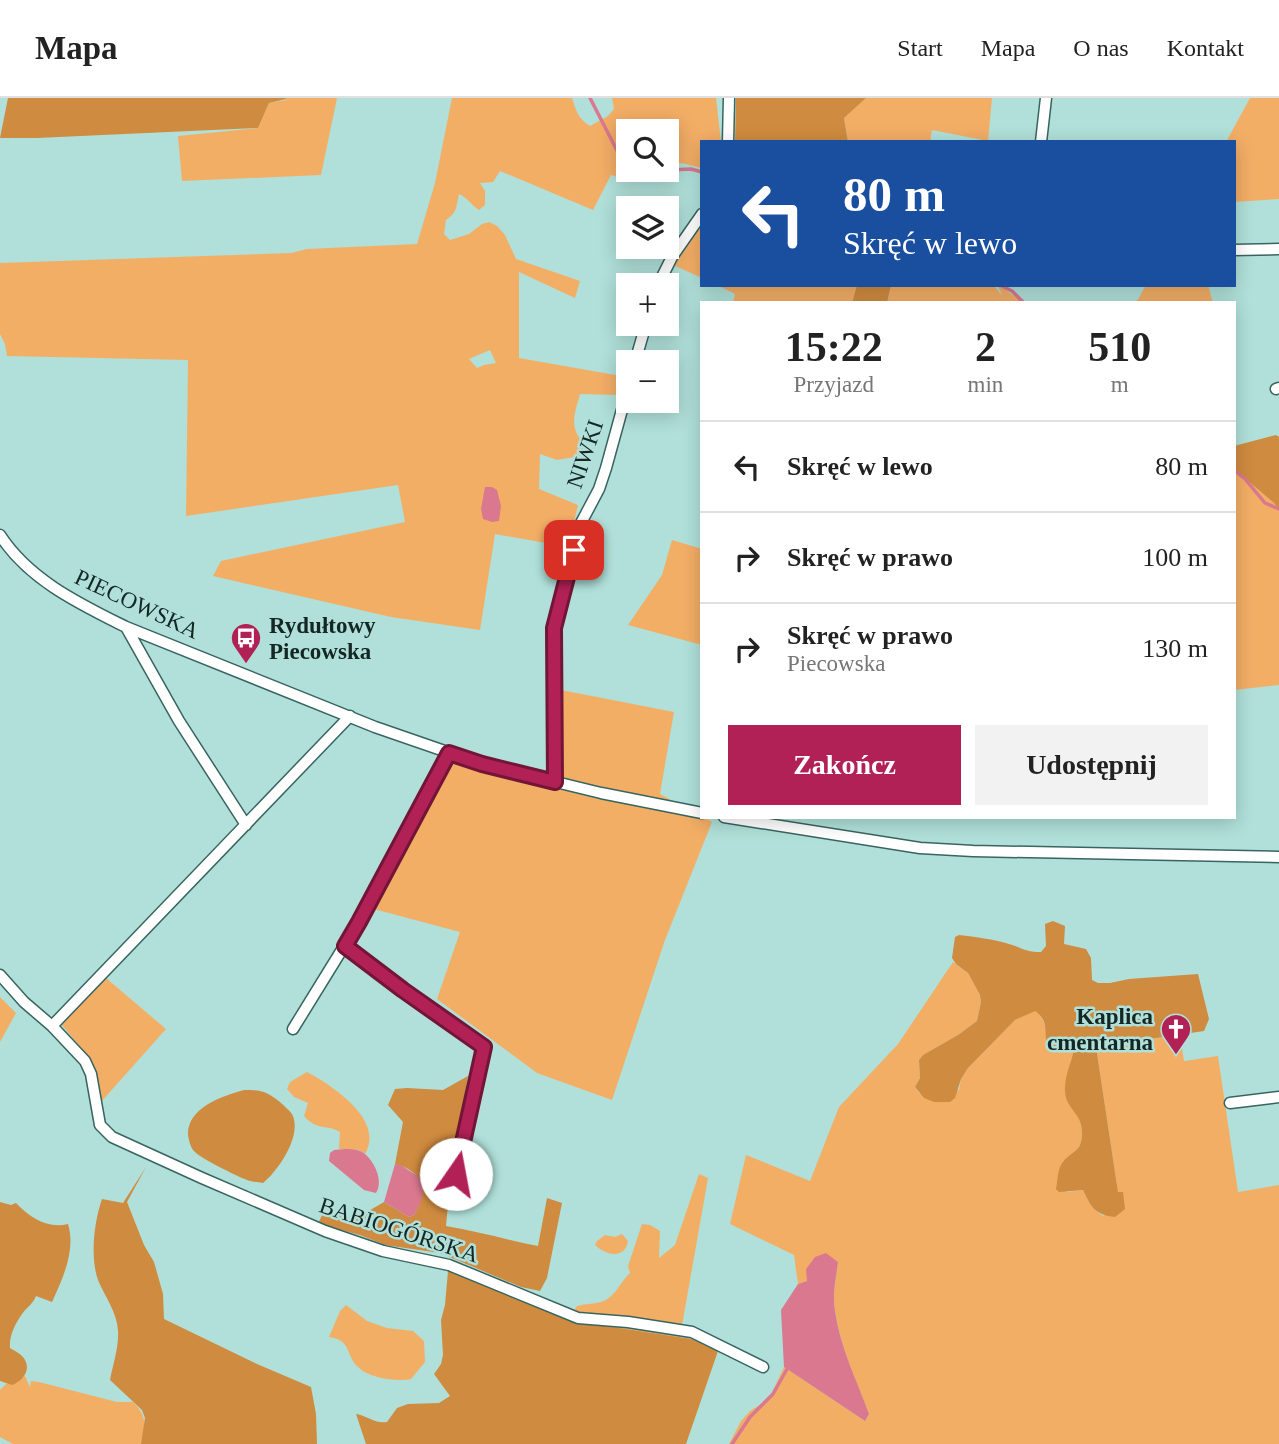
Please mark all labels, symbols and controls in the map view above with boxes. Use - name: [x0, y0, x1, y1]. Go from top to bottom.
- text: Mapa: [35, 30, 118, 66]
- text: Start: [897, 35, 943, 61]
- text: Mapa: [981, 35, 1035, 61]
- text: O nas: [1073, 35, 1129, 61]
- text: Kontakt: [1167, 35, 1244, 61]
- map controls: [616, 119, 679, 413]
- button: search: [616, 119, 679, 182]
- text: 80 m: [843, 167, 945, 222]
- icon: left: [728, 168, 819, 259]
- button: layers: [616, 196, 679, 259]
- text: Skręć w lewo: [843, 225, 1017, 261]
- button: +: [616, 273, 679, 336]
- text: 15:22: [785, 324, 883, 370]
- text: 2: [975, 324, 996, 370]
- text: 510: [1088, 324, 1151, 370]
- button: −: [616, 350, 679, 413]
- text: Przyjazd: [794, 372, 874, 397]
- text: min: [968, 372, 1003, 397]
- text: m: [1111, 372, 1129, 397]
- street label: NIWKI: [562, 417, 608, 491]
- icon: left: [728, 448, 766, 486]
- text: Skręć w lewo: [787, 452, 933, 481]
- text: 80 m: [1155, 452, 1208, 481]
- pin: [544, 520, 604, 580]
- icon: arrive: [555, 531, 593, 569]
- icon: right: [728, 539, 766, 577]
- text: Skręć w prawo: [787, 543, 953, 572]
- text: 100 m: [1142, 543, 1208, 572]
- street label: PIECOWSKA: [71, 564, 203, 644]
- place label: Rydułtowy Piecowska: [269, 613, 376, 664]
- bus stop icon: Rydułtowy Piecowska: [229, 621, 263, 665]
- text: Skręć w prawo: [787, 621, 953, 650]
- icon: right: [728, 630, 766, 668]
- text: 130 m: [1142, 634, 1208, 663]
- text: Piecowska: [787, 651, 885, 676]
- button: Zakończ: [728, 725, 961, 805]
- button: Udostępnij: [975, 725, 1208, 805]
- place label: Kaplica cmentarna: [1047, 1004, 1153, 1055]
- church icon: Kaplica cmentarna: [1159, 1012, 1193, 1056]
- position arrow: [419, 1137, 493, 1211]
- street label: BABIOGÓRSKA: [316, 1191, 483, 1268]

